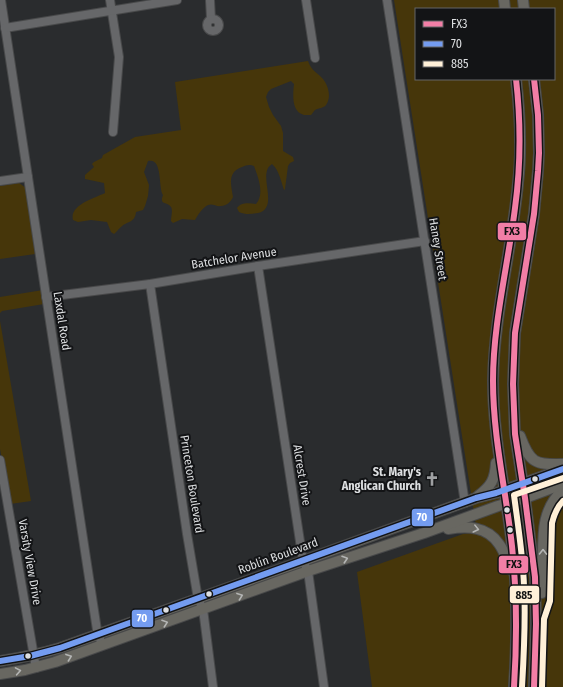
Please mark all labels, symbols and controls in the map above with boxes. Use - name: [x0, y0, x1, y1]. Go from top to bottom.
- legend: [415, 8, 555, 80]
- text: FX3: [451, 17, 468, 31]
- text: 70: [451, 37, 462, 51]
- text: 885: [451, 57, 469, 71]
- street label: Haney Street: [426, 217, 450, 281]
- line badge: FX3: [497, 222, 527, 241]
- text: FX3: [504, 225, 520, 238]
- street label: Batchelor Avenue: [190, 244, 278, 272]
- street label: Laxdal Road: [50, 291, 74, 351]
- street label: Princeton Boulevard: [177, 434, 207, 534]
- street label: Alcrest Drive: [290, 443, 314, 507]
- place label: St. Mary's Anglican Church: [341, 465, 422, 493]
- church icon: St. Mary's Anglican Church: [424, 471, 440, 487]
- unlabelled marker: [530, 474, 540, 484]
- unlabelled marker: [502, 505, 512, 515]
- line badge: 70: [411, 508, 434, 527]
- text: 70: [417, 511, 427, 524]
- street label: Varsity View Drive: [16, 518, 44, 606]
- one-way arrow: [473, 524, 480, 532]
- unlabelled marker: [505, 525, 515, 535]
- street label: Roblin Boulevard: [236, 535, 320, 577]
- one-way arrow: [539, 549, 547, 555]
- one-way arrow: [341, 555, 348, 564]
- line badge: FX3: [498, 555, 529, 574]
- text: FX3: [506, 558, 522, 571]
- line badge: 885: [509, 585, 540, 604]
- unlabelled marker: [204, 589, 214, 599]
- text: 885: [515, 589, 533, 602]
- one-way arrow: [236, 592, 243, 600]
- unlabelled marker: [161, 605, 171, 615]
- line badge: 70: [131, 609, 154, 628]
- text: 70: [137, 612, 147, 625]
- one-way arrow: [161, 619, 168, 627]
- unlabelled marker: [23, 651, 33, 661]
- one-way arrow: [65, 653, 72, 662]
- one-way arrow: [15, 667, 21, 676]

